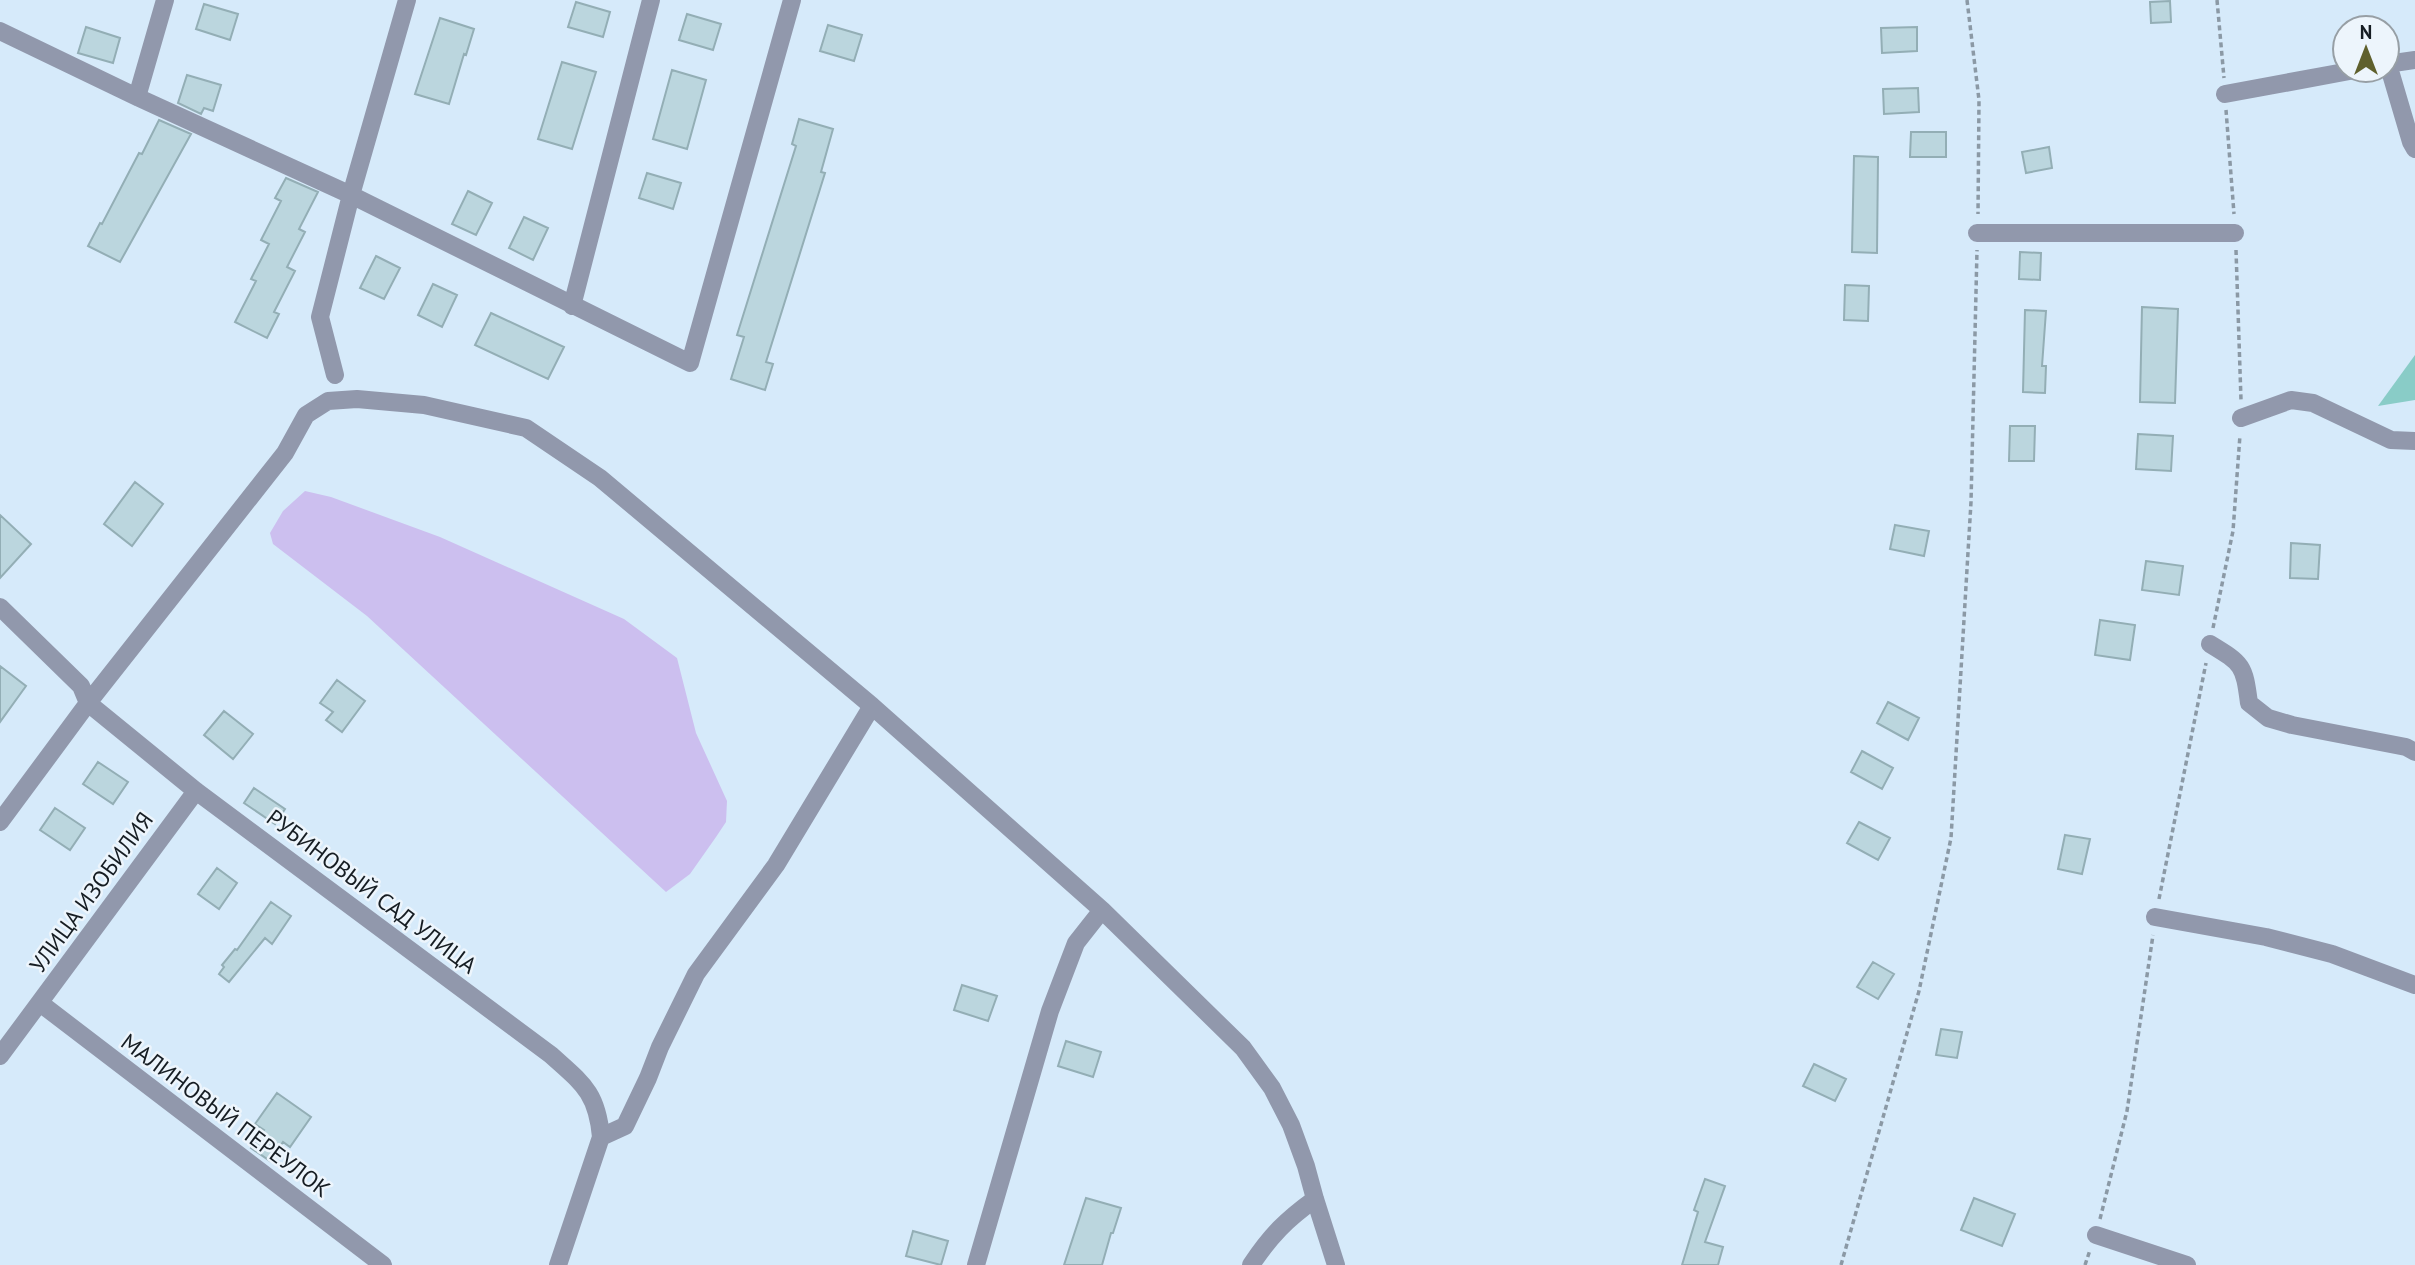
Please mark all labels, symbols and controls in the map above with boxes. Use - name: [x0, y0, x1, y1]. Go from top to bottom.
- north arrow: [2331, 14, 2401, 84]
- text: N: [2360, 20, 2372, 44]
- street label: РУБИНОВЫЙ САД УЛИЦА: [261, 803, 483, 980]
- street label: УЛИЦА ИЗОБИЛИЯ: [23, 806, 159, 978]
- street label: МАЛИНОВЫЙ ПЕРЕУЛОК: [116, 1027, 336, 1203]

